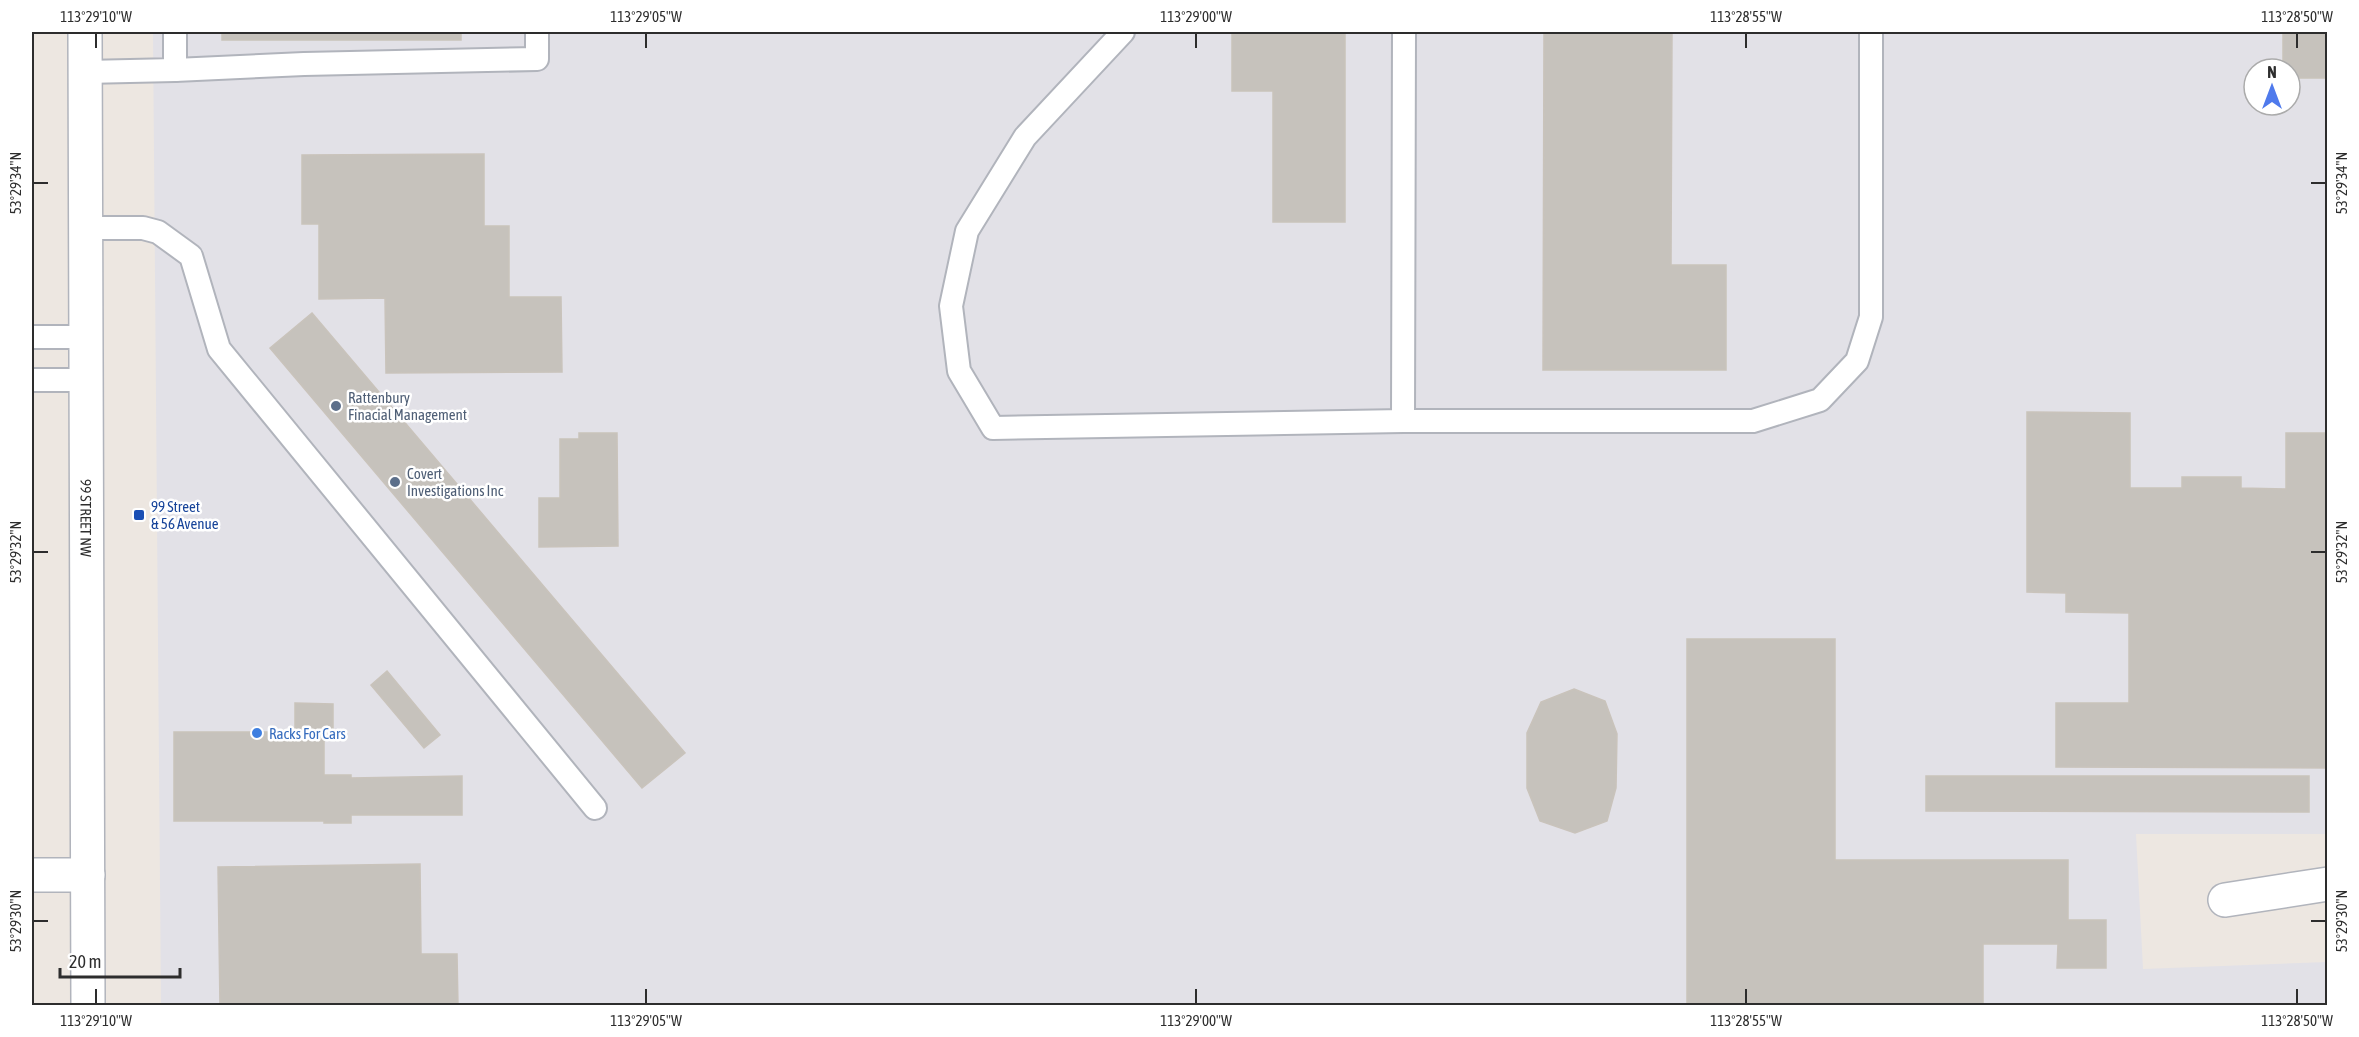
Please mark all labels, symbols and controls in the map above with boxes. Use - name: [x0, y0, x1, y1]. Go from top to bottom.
- text: 113°29'10"W: [60, 8, 132, 25]
- text: 113°29'05"W: [610, 8, 682, 25]
- text: 113°29'00"W: [1160, 8, 1232, 25]
- text: 113°28'55"W: [1710, 8, 1782, 25]
- text: 113°28'50"W: [2261, 8, 2333, 25]
- north arrow: [2242, 57, 2302, 117]
- text: N: [2267, 63, 2277, 81]
- text: 53°29'34"N: [7, 152, 24, 214]
- text: 53°29'34"N: [2333, 152, 2350, 214]
- place label: Rattenbury Finacial Management: [348, 389, 467, 423]
- marker: Rattenbury Finacial Management: [329, 399, 343, 413]
- place label: Covert Investigations Inc: [407, 465, 504, 499]
- marker: Covert Investigations Inc: [388, 475, 402, 489]
- street label: 99 STREET NW: [78, 479, 95, 557]
- place label: 99 Street & 56 Avenue: [151, 498, 219, 532]
- marker: 99 Street & 56 Avenue: [132, 508, 146, 522]
- text: 53°29'32"N: [7, 521, 24, 583]
- text: 53°29'32"N: [2333, 521, 2350, 583]
- place label: Racks For Cars: [269, 725, 346, 742]
- marker: Racks For Cars: [250, 726, 264, 740]
- text: 53°29'30"N: [7, 890, 24, 952]
- text: 53°29'30"N: [2333, 890, 2350, 952]
- scale bar: [60, 941, 180, 979]
- text: 20 m: [69, 951, 101, 972]
- text: 113°29'10"W: [60, 1012, 132, 1029]
- text: 113°29'05"W: [610, 1012, 682, 1029]
- text: 113°29'00"W: [1160, 1012, 1232, 1029]
- text: 113°28'55"W: [1710, 1012, 1782, 1029]
- text: 113°28'50"W: [2261, 1012, 2333, 1029]

